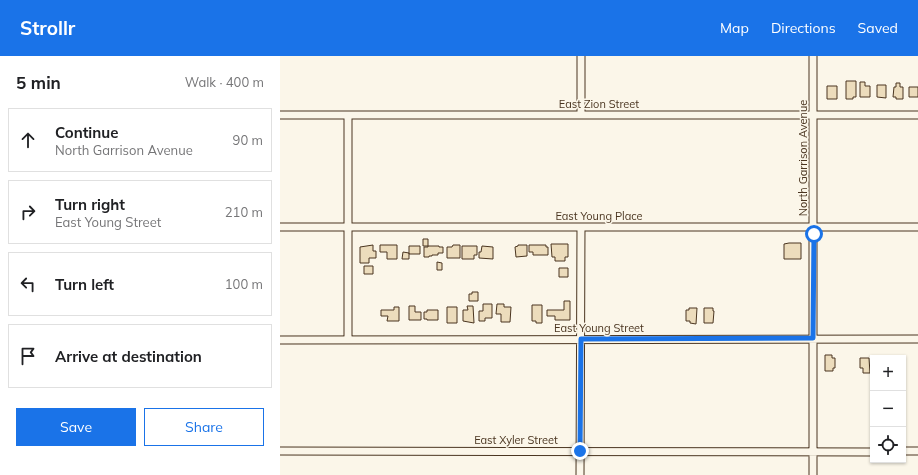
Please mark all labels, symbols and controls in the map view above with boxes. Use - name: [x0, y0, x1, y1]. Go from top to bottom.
- text: Strollr: [20, 16, 75, 40]
- text: Map: [720, 19, 749, 37]
- text: Directions: [771, 19, 836, 37]
- text: Saved: [858, 19, 898, 37]
- text: 5 min: [16, 72, 61, 93]
- text: Walk · 400 m: [185, 74, 264, 90]
- street label: East Zion Street: [559, 97, 639, 111]
- street label: North Garrison Avenue: [796, 100, 810, 216]
- text: Continue: [55, 123, 118, 142]
- icon: ahead: [17, 129, 39, 151]
- text: 90 m: [233, 132, 263, 148]
- text: North Garrison Avenue: [55, 142, 193, 158]
- text: Turn right: [55, 195, 125, 214]
- icon: right: [17, 201, 39, 223]
- text: 210 m: [225, 204, 263, 220]
- street label: East Young Place: [555, 209, 643, 223]
- text: East Young Street: [55, 214, 161, 230]
- route start: [805, 225, 823, 243]
- icon: left: [17, 273, 39, 295]
- text: Turn left: [55, 275, 114, 294]
- text: 100 m: [225, 276, 263, 292]
- street label: East Young Street: [554, 321, 644, 335]
- icon: arrive: [17, 345, 39, 367]
- text: Arrive at destination: [55, 347, 202, 366]
- map controls: [870, 355, 906, 463]
- button: +: [870, 355, 906, 391]
- button: −: [870, 391, 906, 427]
- button: Save: [16, 408, 136, 446]
- button: Share: [144, 408, 264, 446]
- button: locate: [870, 427, 906, 463]
- street label: East Xyler Street: [474, 433, 558, 447]
- route end: [571, 442, 589, 460]

